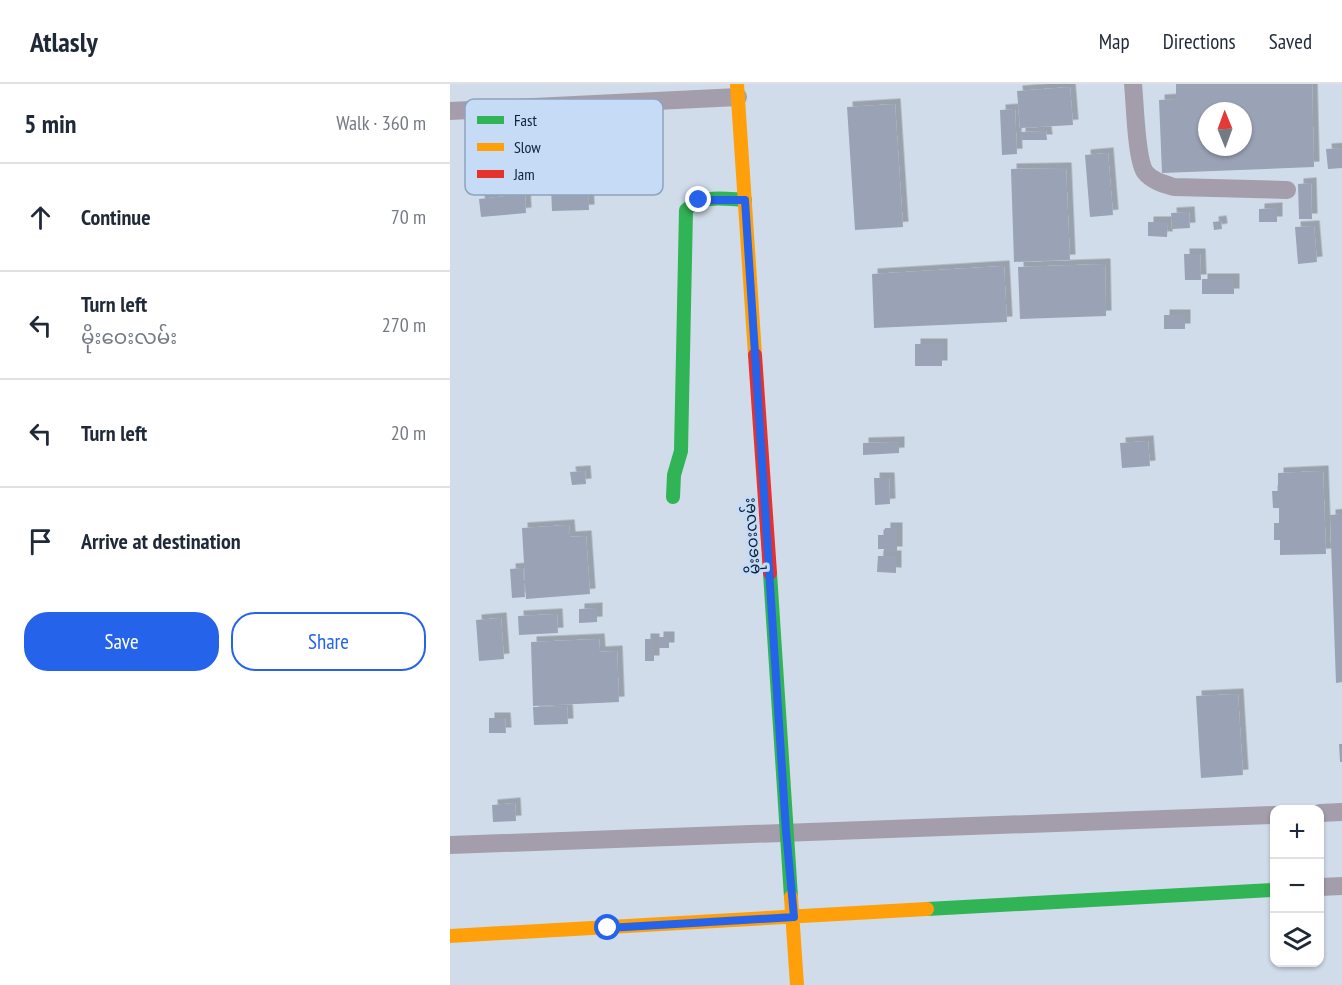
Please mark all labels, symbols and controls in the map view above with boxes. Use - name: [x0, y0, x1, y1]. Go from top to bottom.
- text: Atlasly: [30, 23, 98, 60]
- text: Map: [1099, 28, 1130, 55]
- text: Directions: [1163, 28, 1236, 55]
- text: Saved: [1269, 28, 1312, 55]
- legend: [465, 99, 663, 195]
- north arrow: [1198, 102, 1252, 156]
- text: 5 min: [24, 107, 77, 140]
- text: Walk · 360 m: [336, 110, 426, 136]
- text: Fast: [514, 110, 537, 130]
- text: Slow: [514, 137, 541, 157]
- text: Jam: [513, 164, 535, 184]
- route end: [685, 186, 711, 212]
- icon: ahead: [24, 201, 57, 234]
- text: Continue: [81, 203, 151, 231]
- text: 70 m: [391, 204, 426, 230]
- text: Turn left: [81, 290, 147, 318]
- icon: left: [24, 309, 57, 342]
- text: 270 m: [382, 312, 426, 338]
- text: မိုးဝေးလမ်း: [81, 324, 177, 350]
- icon: left: [24, 417, 57, 450]
- text: Turn left: [81, 419, 147, 447]
- text: 20 m: [391, 420, 426, 446]
- street label: မိုးဝေးလမ်း: [737, 497, 769, 575]
- icon: arrive: [24, 525, 57, 558]
- text: Arrive at destination: [81, 527, 241, 555]
- button: Save: [24, 612, 219, 671]
- button: Share: [231, 612, 426, 671]
- map controls: [1270, 805, 1324, 967]
- button: +: [1270, 805, 1324, 859]
- button: −: [1270, 859, 1324, 913]
- button: layers: [1270, 913, 1324, 967]
- route start: [594, 914, 620, 940]

